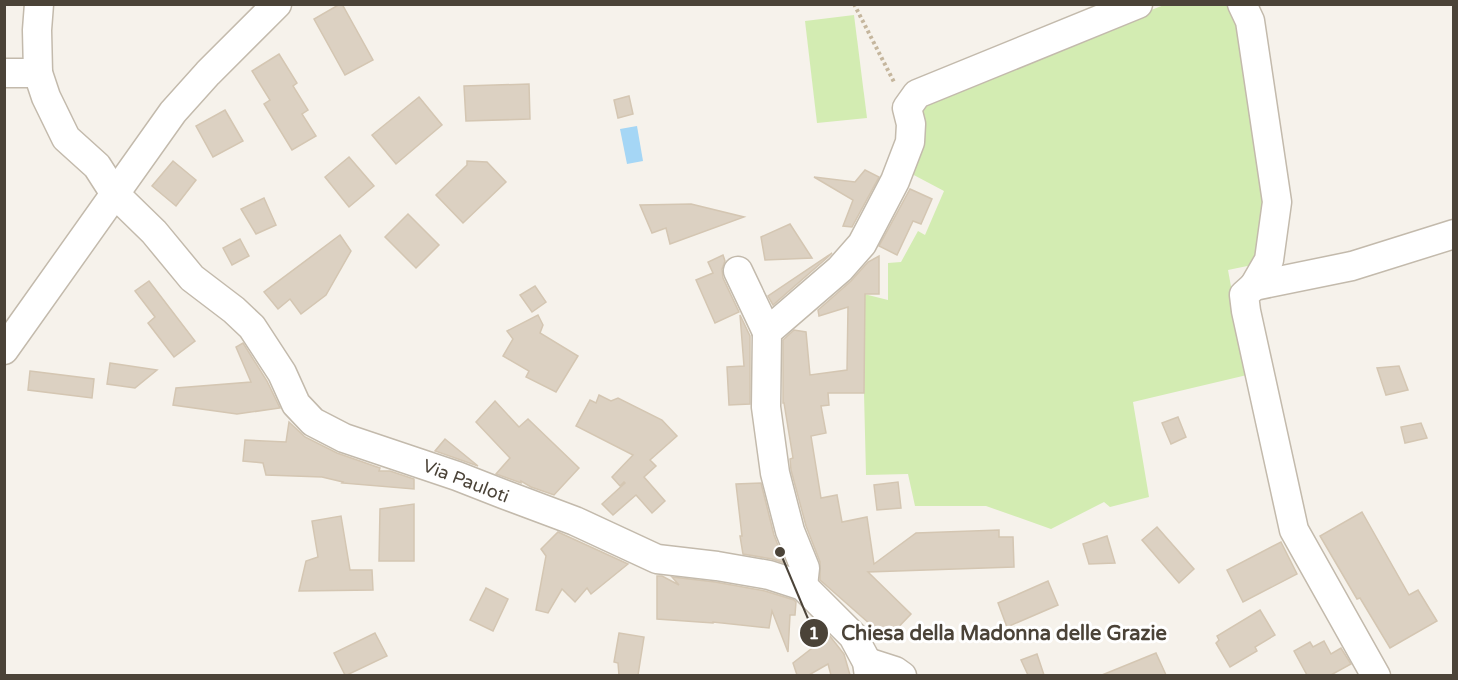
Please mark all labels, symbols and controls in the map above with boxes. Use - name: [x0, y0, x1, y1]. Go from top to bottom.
- street label: Via Pauloti: [420, 454, 512, 508]
- callout: Chiesa della Madonna delle Grazie: [799, 614, 1179, 652]
- text: 1: [808, 622, 820, 644]
- text: Chiesa della Madonna delle Grazie: [841, 622, 1167, 646]

